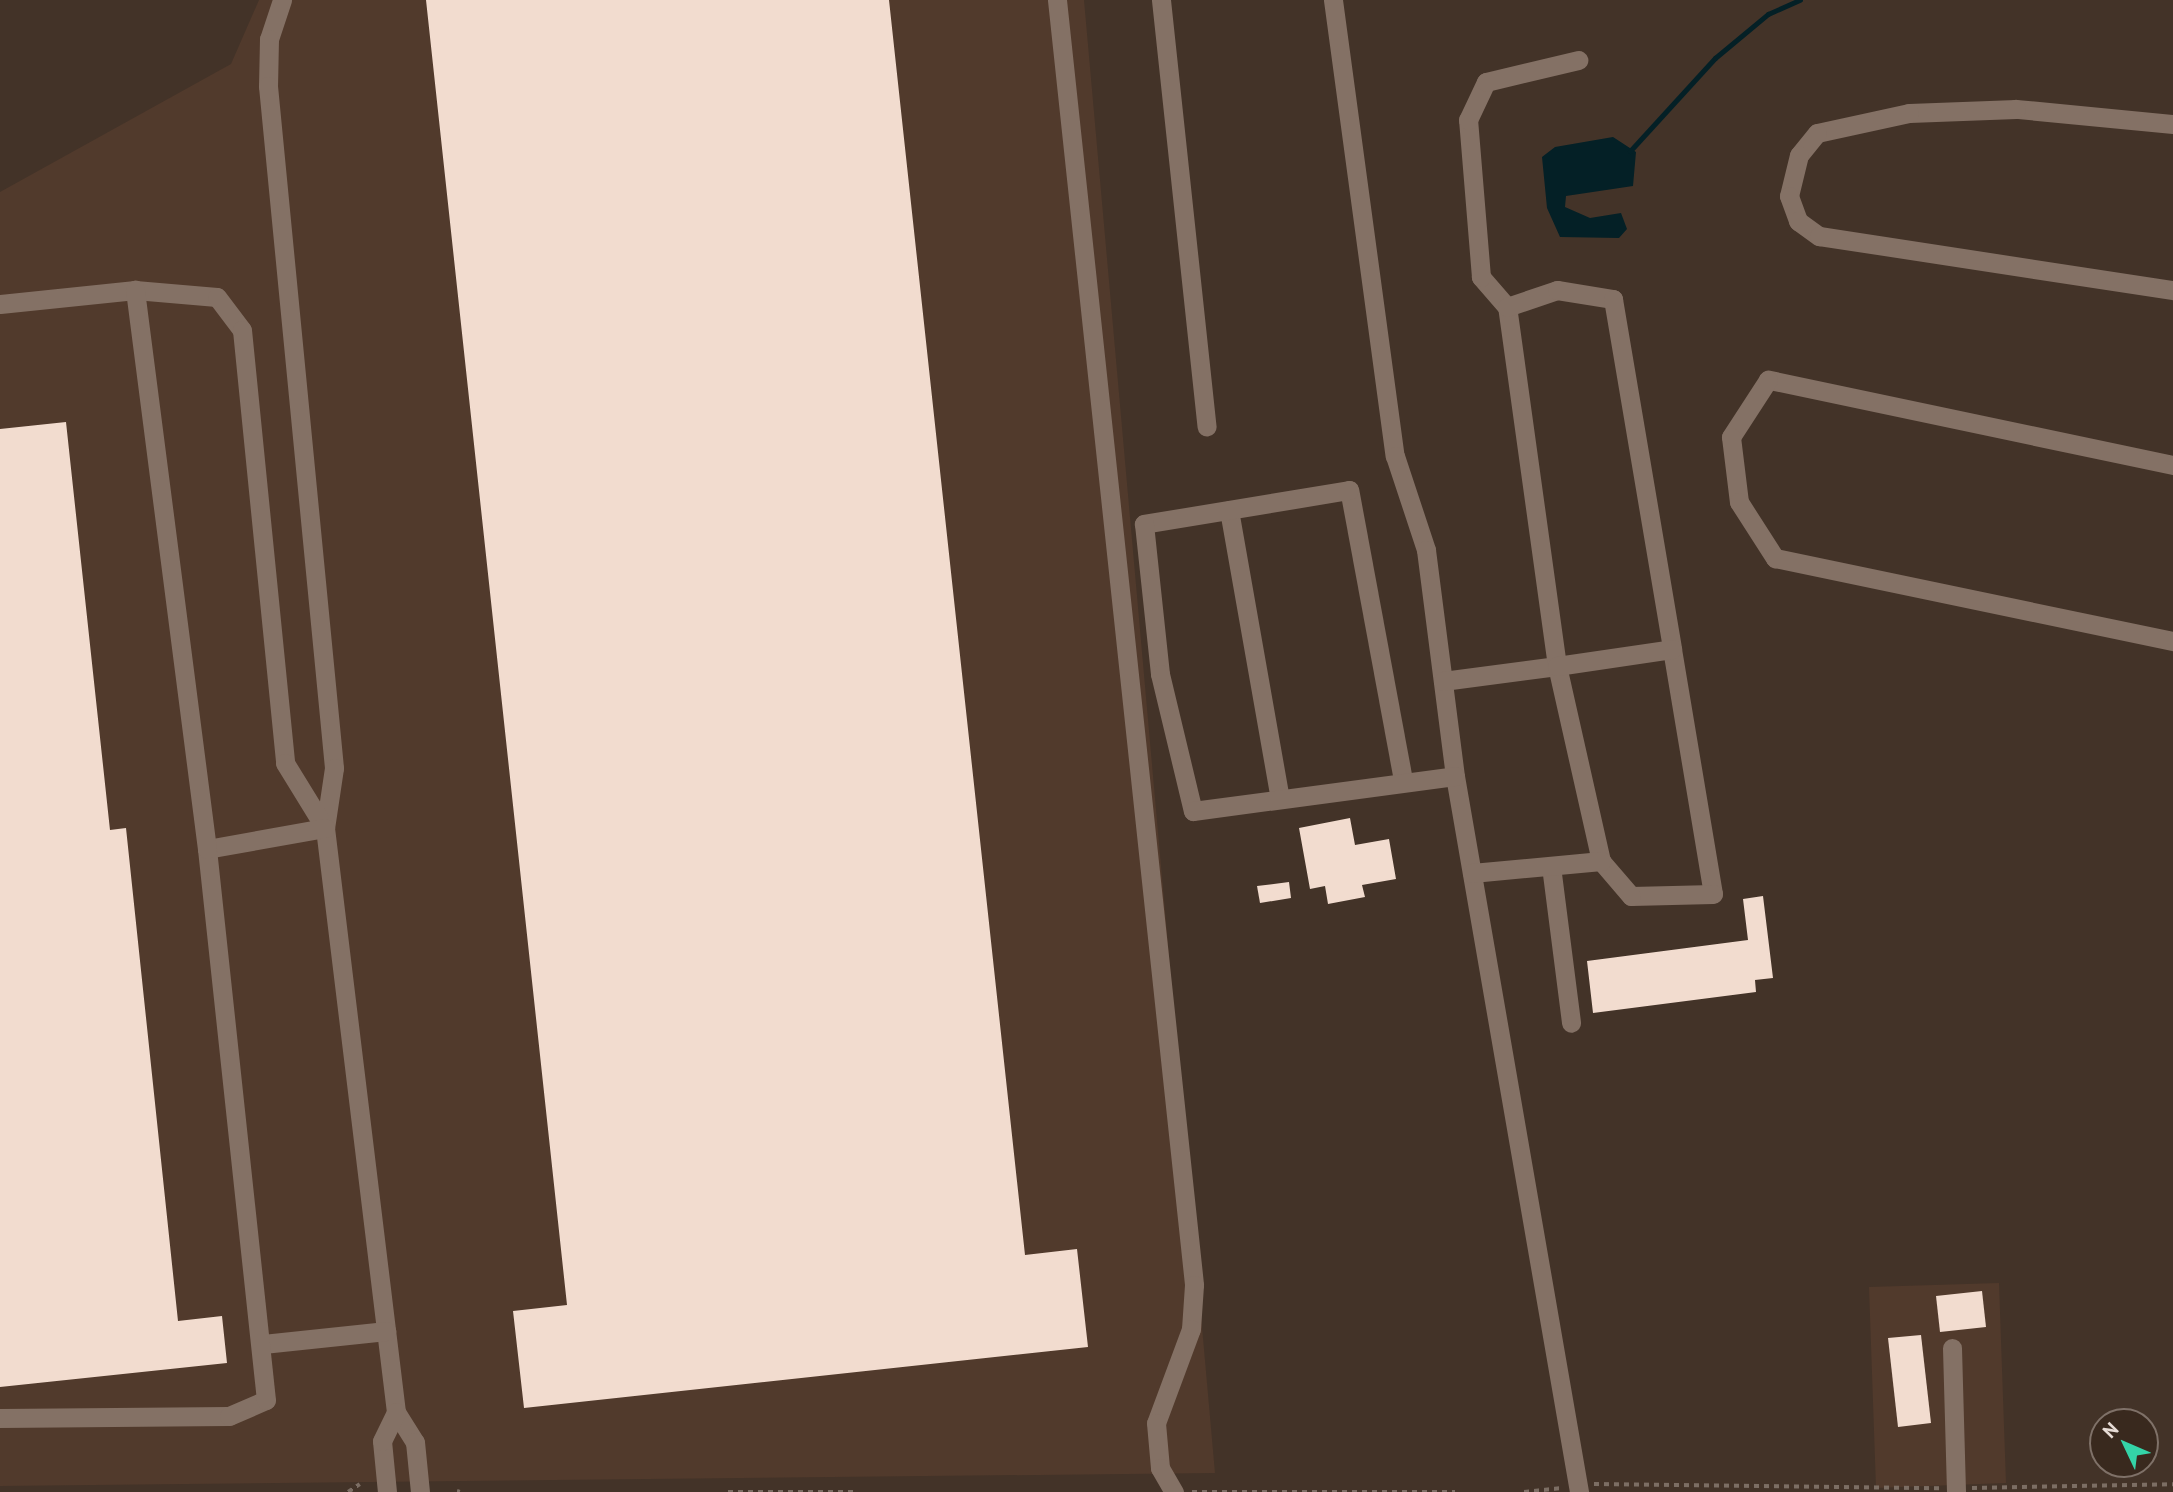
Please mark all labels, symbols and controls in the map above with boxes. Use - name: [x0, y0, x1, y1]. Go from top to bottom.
- north arrow: [2089, 1408, 2159, 1478]
- text: N: [2097, 1417, 2123, 1443]

